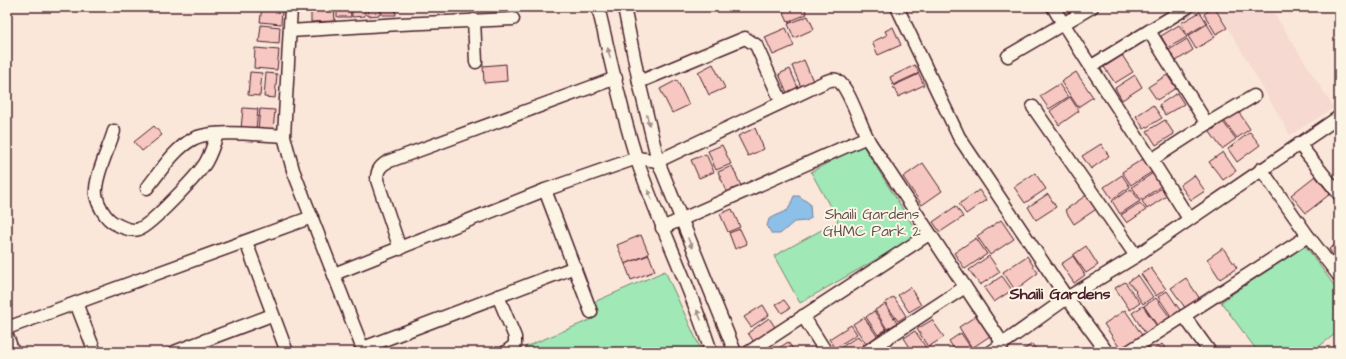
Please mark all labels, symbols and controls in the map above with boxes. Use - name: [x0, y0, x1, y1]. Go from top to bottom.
- one-way arrow: [606, 46, 612, 59]
- one-way arrow: [645, 114, 651, 126]
- one-way arrow: [646, 188, 652, 200]
- park label: Shaili Gardens GHMC Park 2: [823, 204, 921, 242]
- one-way arrow: [687, 237, 693, 248]
- district label: Shaili Gardens: [1008, 283, 1111, 305]
- one-way arrow: [696, 309, 702, 321]

